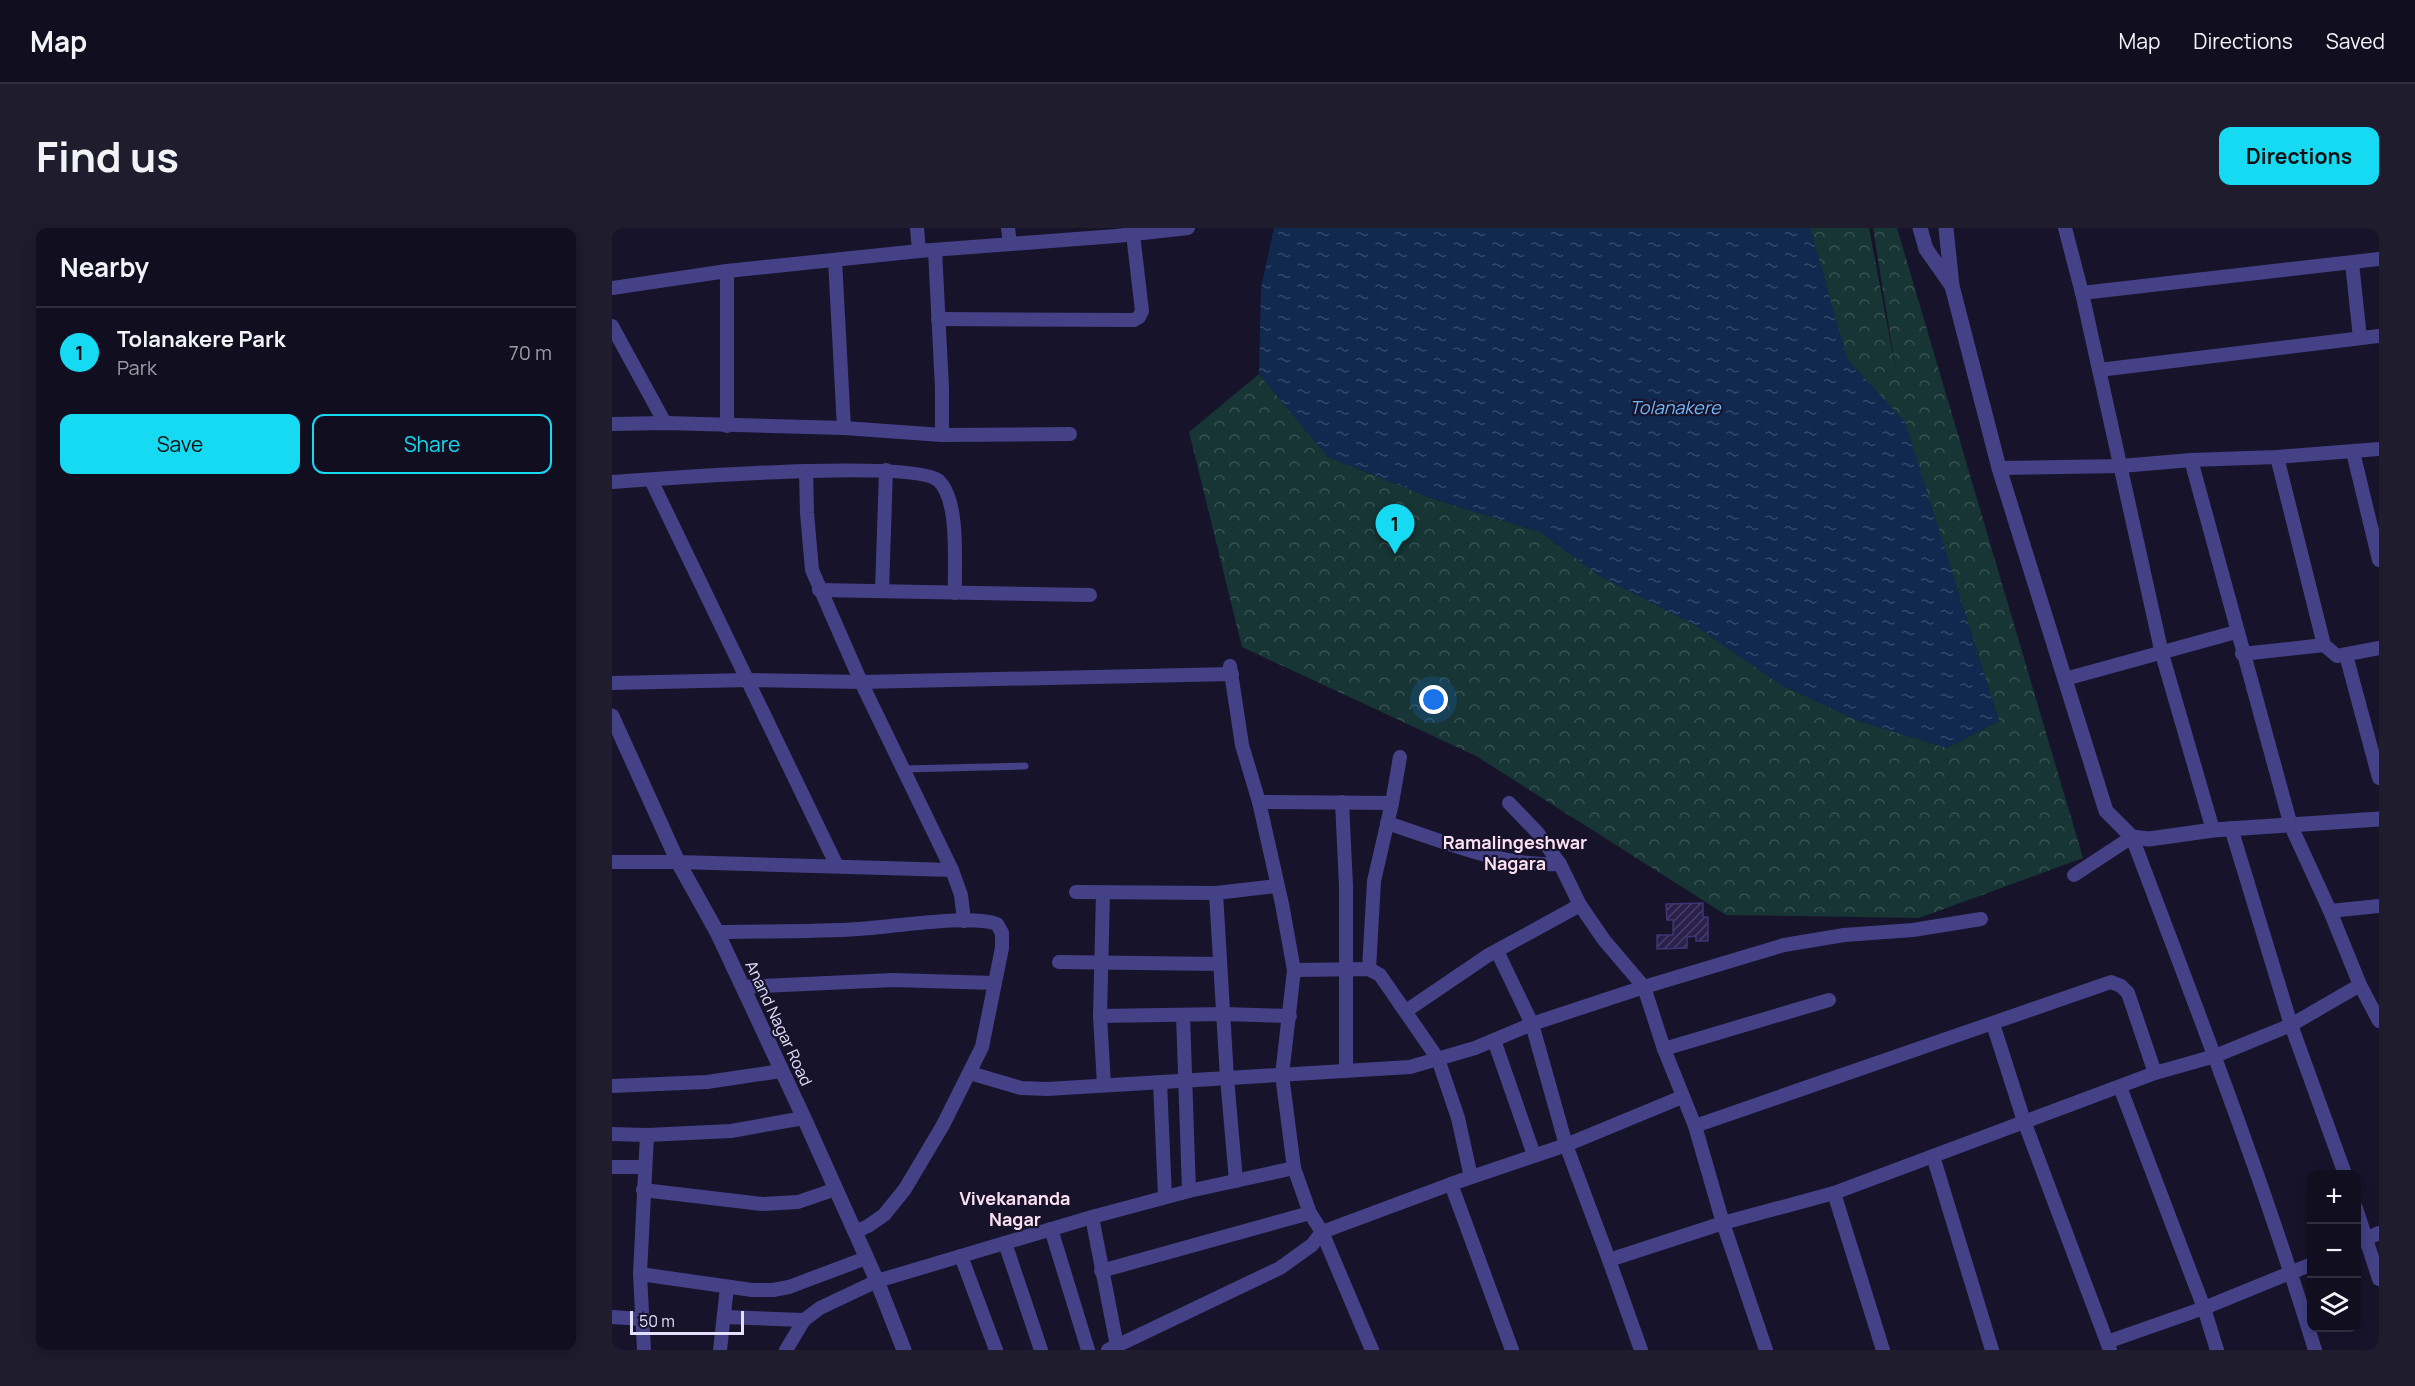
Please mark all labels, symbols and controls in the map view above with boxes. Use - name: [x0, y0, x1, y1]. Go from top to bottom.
- text: Map: [30, 22, 87, 60]
- text: Map: [2119, 27, 2160, 55]
- text: Directions: [2193, 27, 2293, 55]
- text: Saved: [2326, 27, 2385, 55]
- text: Find us: [36, 127, 179, 185]
- button: Directions: [2219, 127, 2379, 185]
- text: Nearby: [60, 249, 149, 285]
- text: Tolanakere Park: [117, 324, 286, 354]
- text: 1: [75, 339, 84, 366]
- text: 70 m: [509, 339, 552, 366]
- text: Park: [117, 354, 157, 381]
- water label: Tolanakere: [1630, 395, 1722, 419]
- button: Save: [60, 414, 300, 474]
- button: Share: [312, 414, 552, 474]
- pin: 1: [1376, 504, 1414, 554]
- your location: [1419, 685, 1448, 714]
- district label: Ramalingeshwar Nagara: [1443, 830, 1587, 875]
- street label: Anand Nagar Road: [740, 957, 818, 1089]
- map controls: [2307, 1170, 2361, 1332]
- button: +: [2307, 1170, 2361, 1224]
- district label: Vivekananda Nagar: [960, 1186, 1070, 1231]
- button: −: [2307, 1224, 2361, 1278]
- button: layers: [2307, 1278, 2361, 1332]
- scale bar: [630, 1308, 744, 1336]
- text: 50 m: [639, 1310, 675, 1332]

